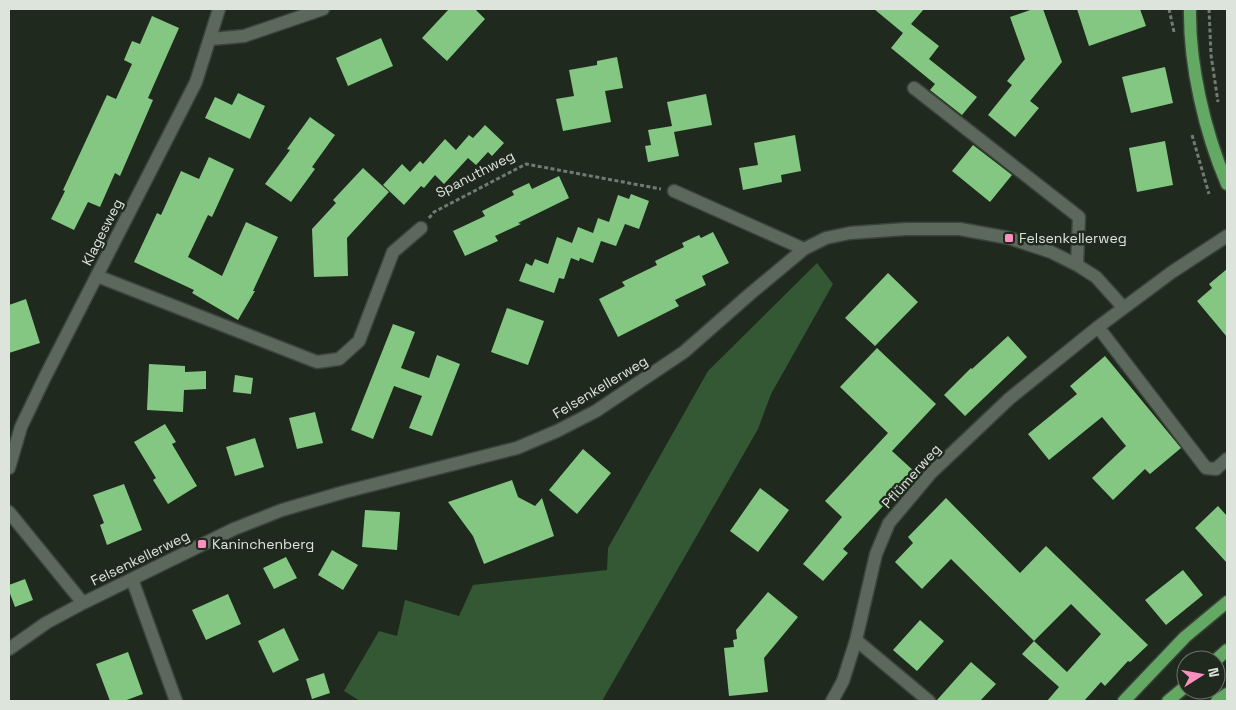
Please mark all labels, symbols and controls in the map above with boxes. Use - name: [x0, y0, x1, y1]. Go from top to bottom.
- street label: Spanuthweg: [433, 146, 517, 202]
- street label: Klagesweg: [77, 196, 127, 268]
- place label: Felsenkellerweg: [1019, 229, 1127, 247]
- marker: Felsenkellerweg: [1003, 232, 1015, 244]
- street label: Felsenkellerweg: [549, 352, 651, 422]
- street label: Pflümerweg: [877, 440, 945, 512]
- street label: Felsenkellerweg: [88, 526, 192, 590]
- place label: Kaninchenberg: [212, 535, 314, 553]
- marker: Kaninchenberg: [196, 538, 208, 550]
- north arrow: [1176, 650, 1226, 700]
- text: N: [1204, 666, 1223, 679]

